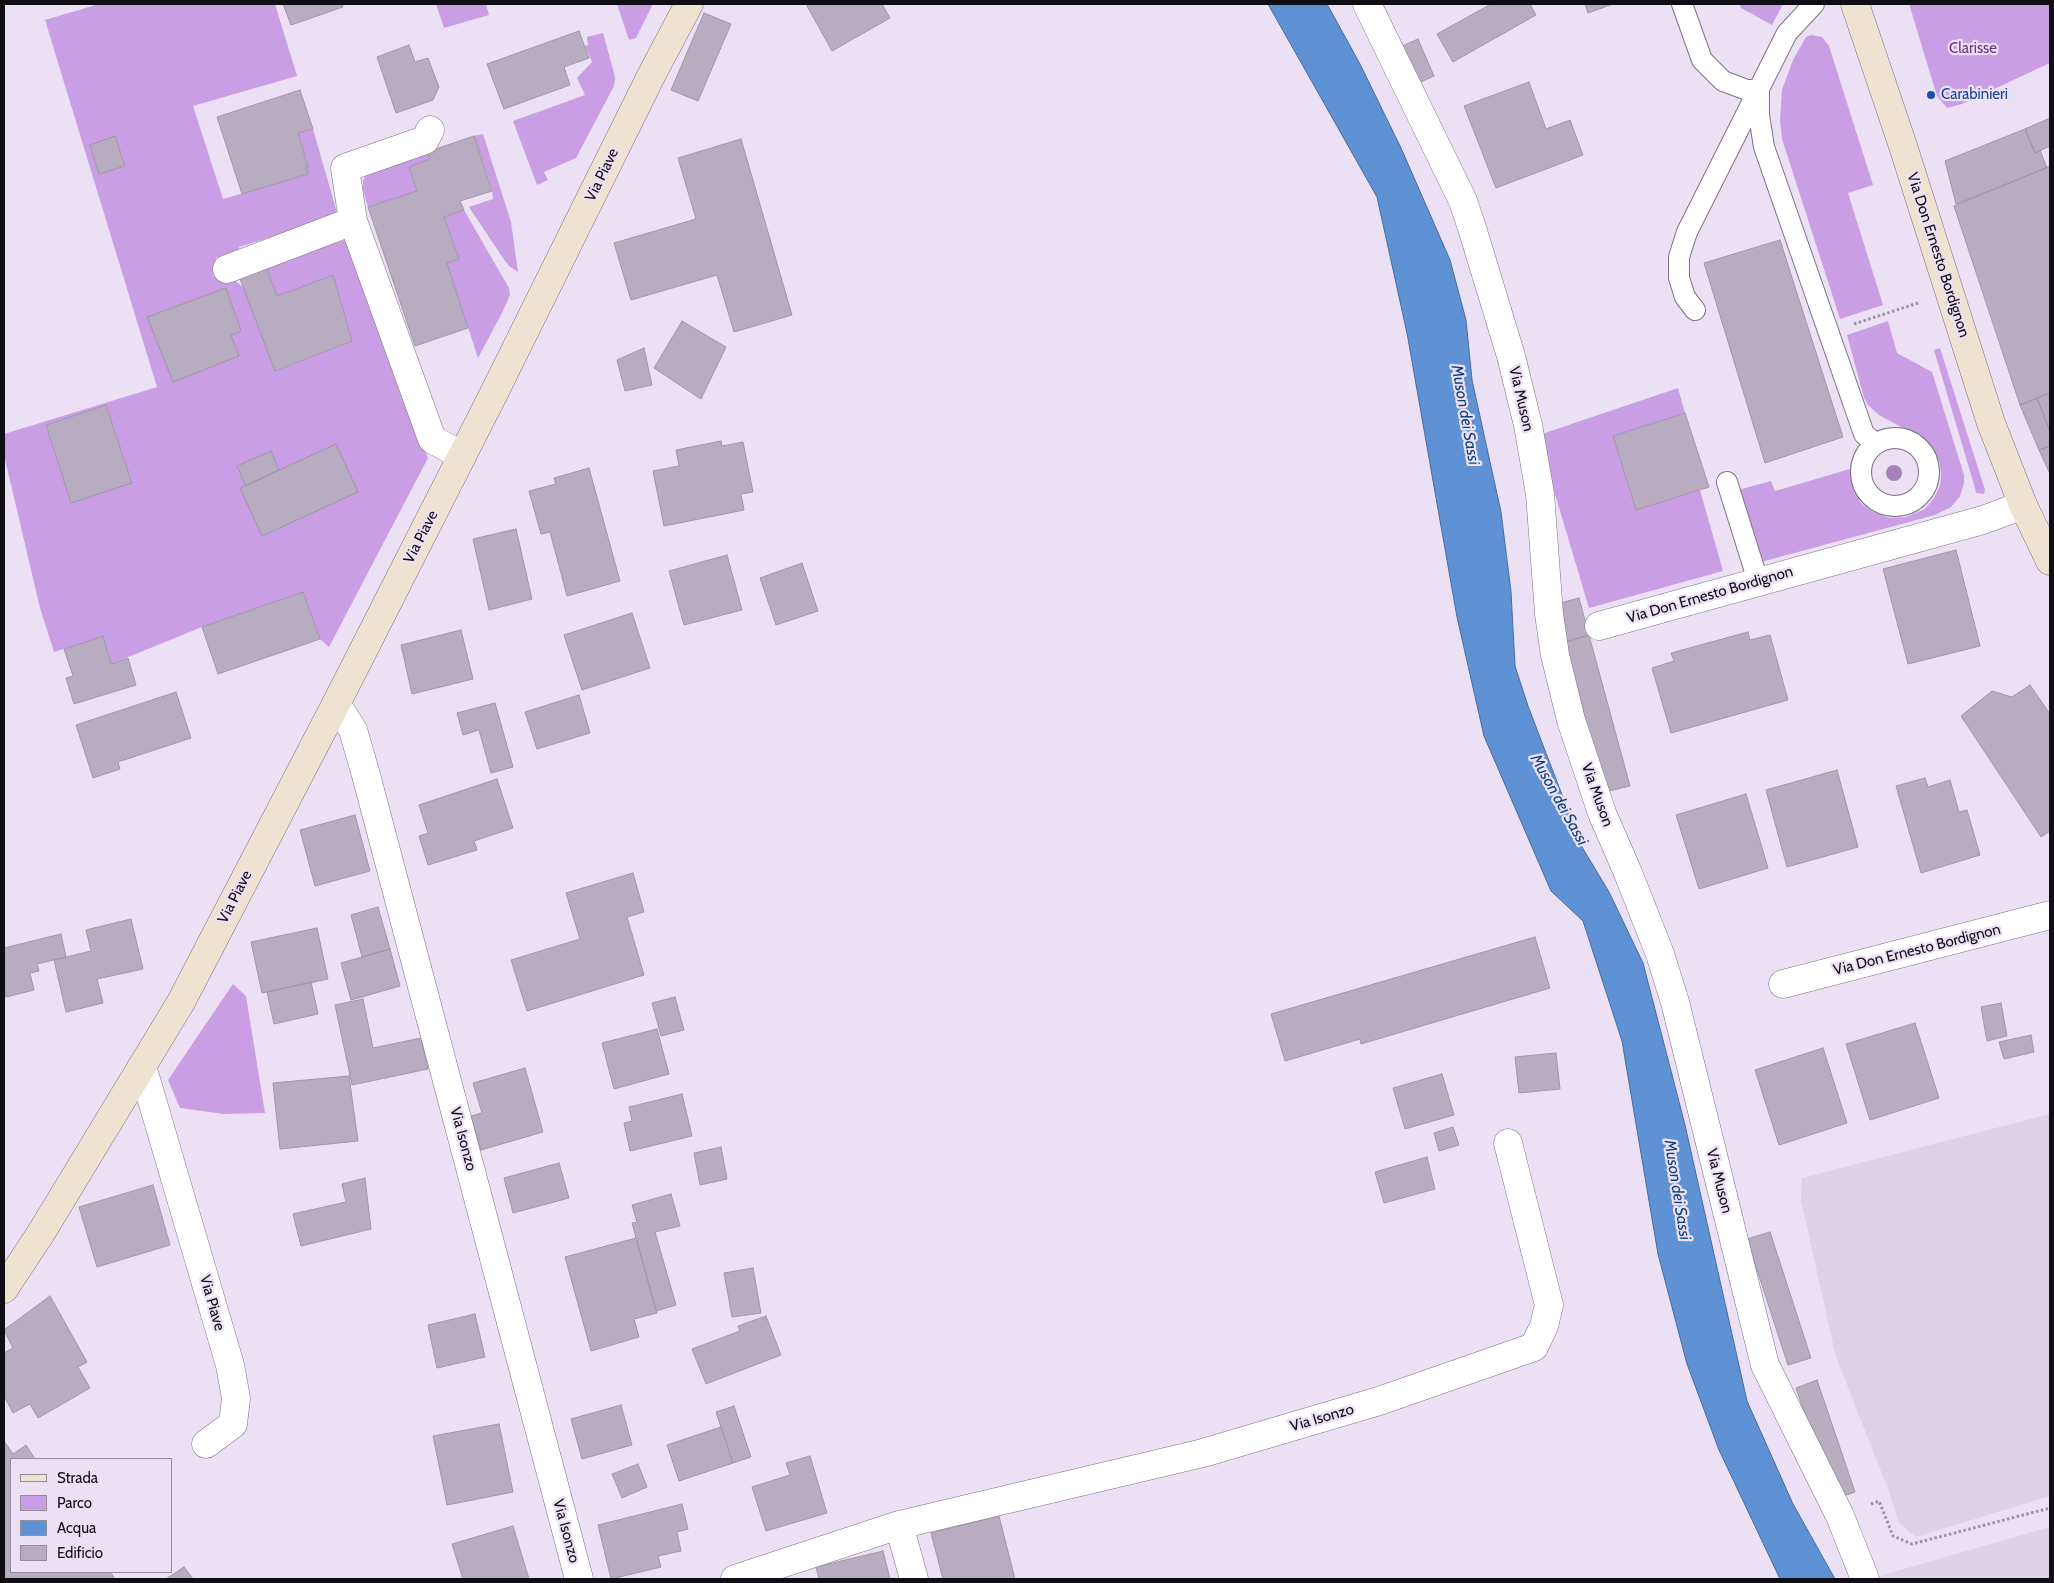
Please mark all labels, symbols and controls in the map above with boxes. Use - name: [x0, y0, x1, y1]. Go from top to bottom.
- park label: Clarisse: [1949, 40, 1997, 58]
- place label: Carabinieri: [1941, 86, 2008, 104]
- marker: Carabinieri: [1925, 89, 1937, 101]
- street label: Via Piave: [581, 145, 623, 205]
- street label: Via Don Ernesto Bordignon: [1903, 170, 1973, 340]
- water label: Muson dei Sassi: [1447, 364, 1483, 466]
- street label: Via Muson: [1505, 365, 1537, 433]
- street label: Via Piave: [400, 507, 442, 567]
- street label: Via Don Ernesto Bordignon: [1625, 563, 1795, 627]
- water label: Muson dei Sassi: [1526, 751, 1592, 849]
- street label: Via Muson: [1577, 761, 1617, 829]
- street label: Via Piave: [214, 867, 256, 927]
- street label: Via Don Ernesto Bordignon: [1831, 920, 2003, 980]
- street label: Via Isonzo: [446, 1105, 480, 1173]
- water label: Muson dei Sassi: [1660, 1139, 1694, 1241]
- street label: Via Muson: [1702, 1147, 1736, 1215]
- street label: Via Piave: [195, 1273, 229, 1333]
- street label: Via Isonzo: [1288, 1400, 1356, 1436]
- legend: [10, 1458, 172, 1573]
- text: Strada: [57, 1469, 98, 1487]
- text: Parco: [57, 1494, 92, 1512]
- street label: Via Isonzo: [549, 1497, 583, 1565]
- text: Acqua: [57, 1519, 96, 1537]
- text: Edificio: [57, 1544, 103, 1562]

